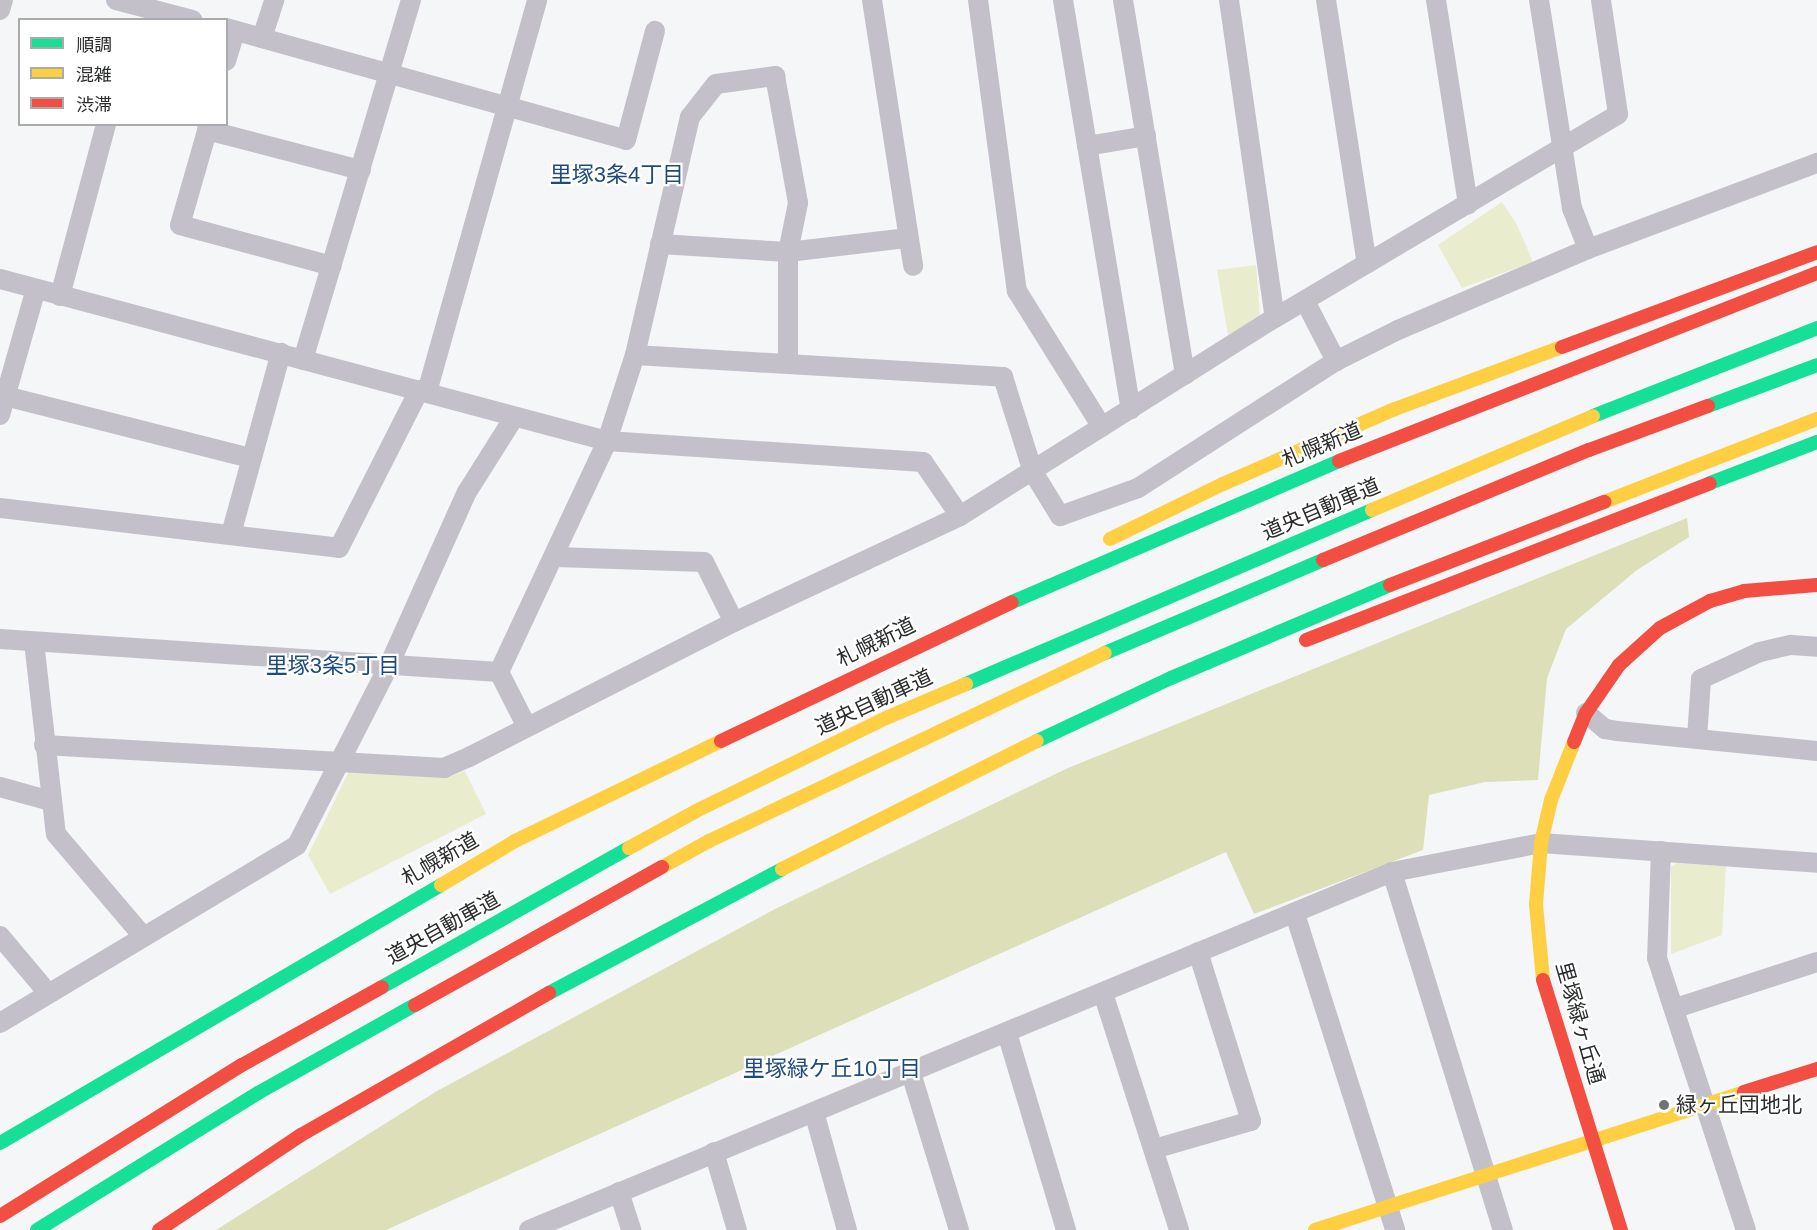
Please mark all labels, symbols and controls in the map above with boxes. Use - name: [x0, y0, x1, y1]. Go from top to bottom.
- legend: [18, 18, 228, 126]
- text: 順調: [76, 35, 112, 55]
- text: 混雑: [76, 65, 112, 85]
- text: 渋滞: [76, 95, 112, 115]
- district label: 里塚3条4丁目: [550, 162, 684, 188]
- street label: 札幌新道: [1278, 417, 1366, 473]
- street label: 道央自動車道: [1258, 473, 1384, 545]
- street label: 札幌新道: [833, 612, 919, 672]
- district label: 里塚3条5丁目: [266, 653, 400, 679]
- street label: 道央自動車道: [812, 664, 936, 740]
- street label: 札幌新道: [397, 827, 483, 891]
- street label: 道央自動車道: [382, 886, 504, 970]
- street label: 里塚緑ヶ丘通: [1551, 959, 1609, 1087]
- district label: 里塚緑ケ丘10丁目: [743, 1056, 921, 1082]
- place label: 緑ヶ丘団地北: [1676, 1092, 1802, 1118]
- marker: 緑ヶ丘団地北: [1657, 1098, 1671, 1112]

